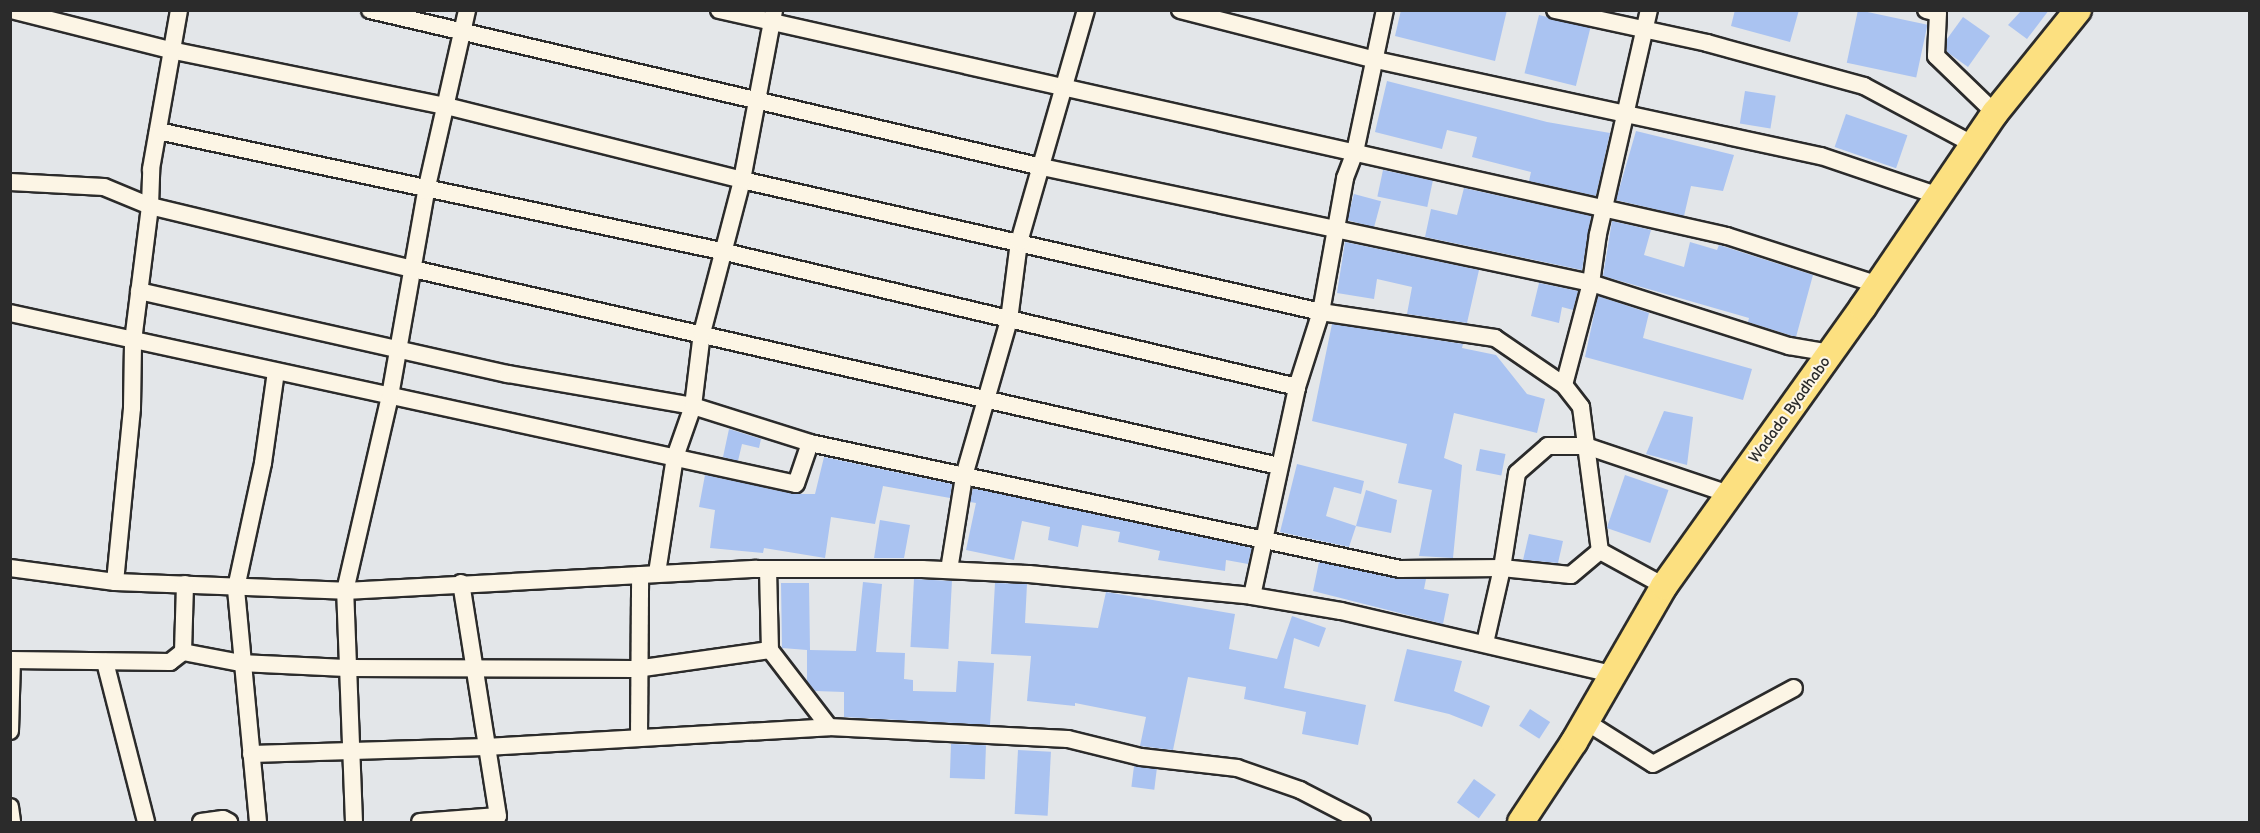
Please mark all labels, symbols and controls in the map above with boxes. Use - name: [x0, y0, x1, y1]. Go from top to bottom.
- street label: Wadada Byadhabo: [1745, 353, 1835, 467]

